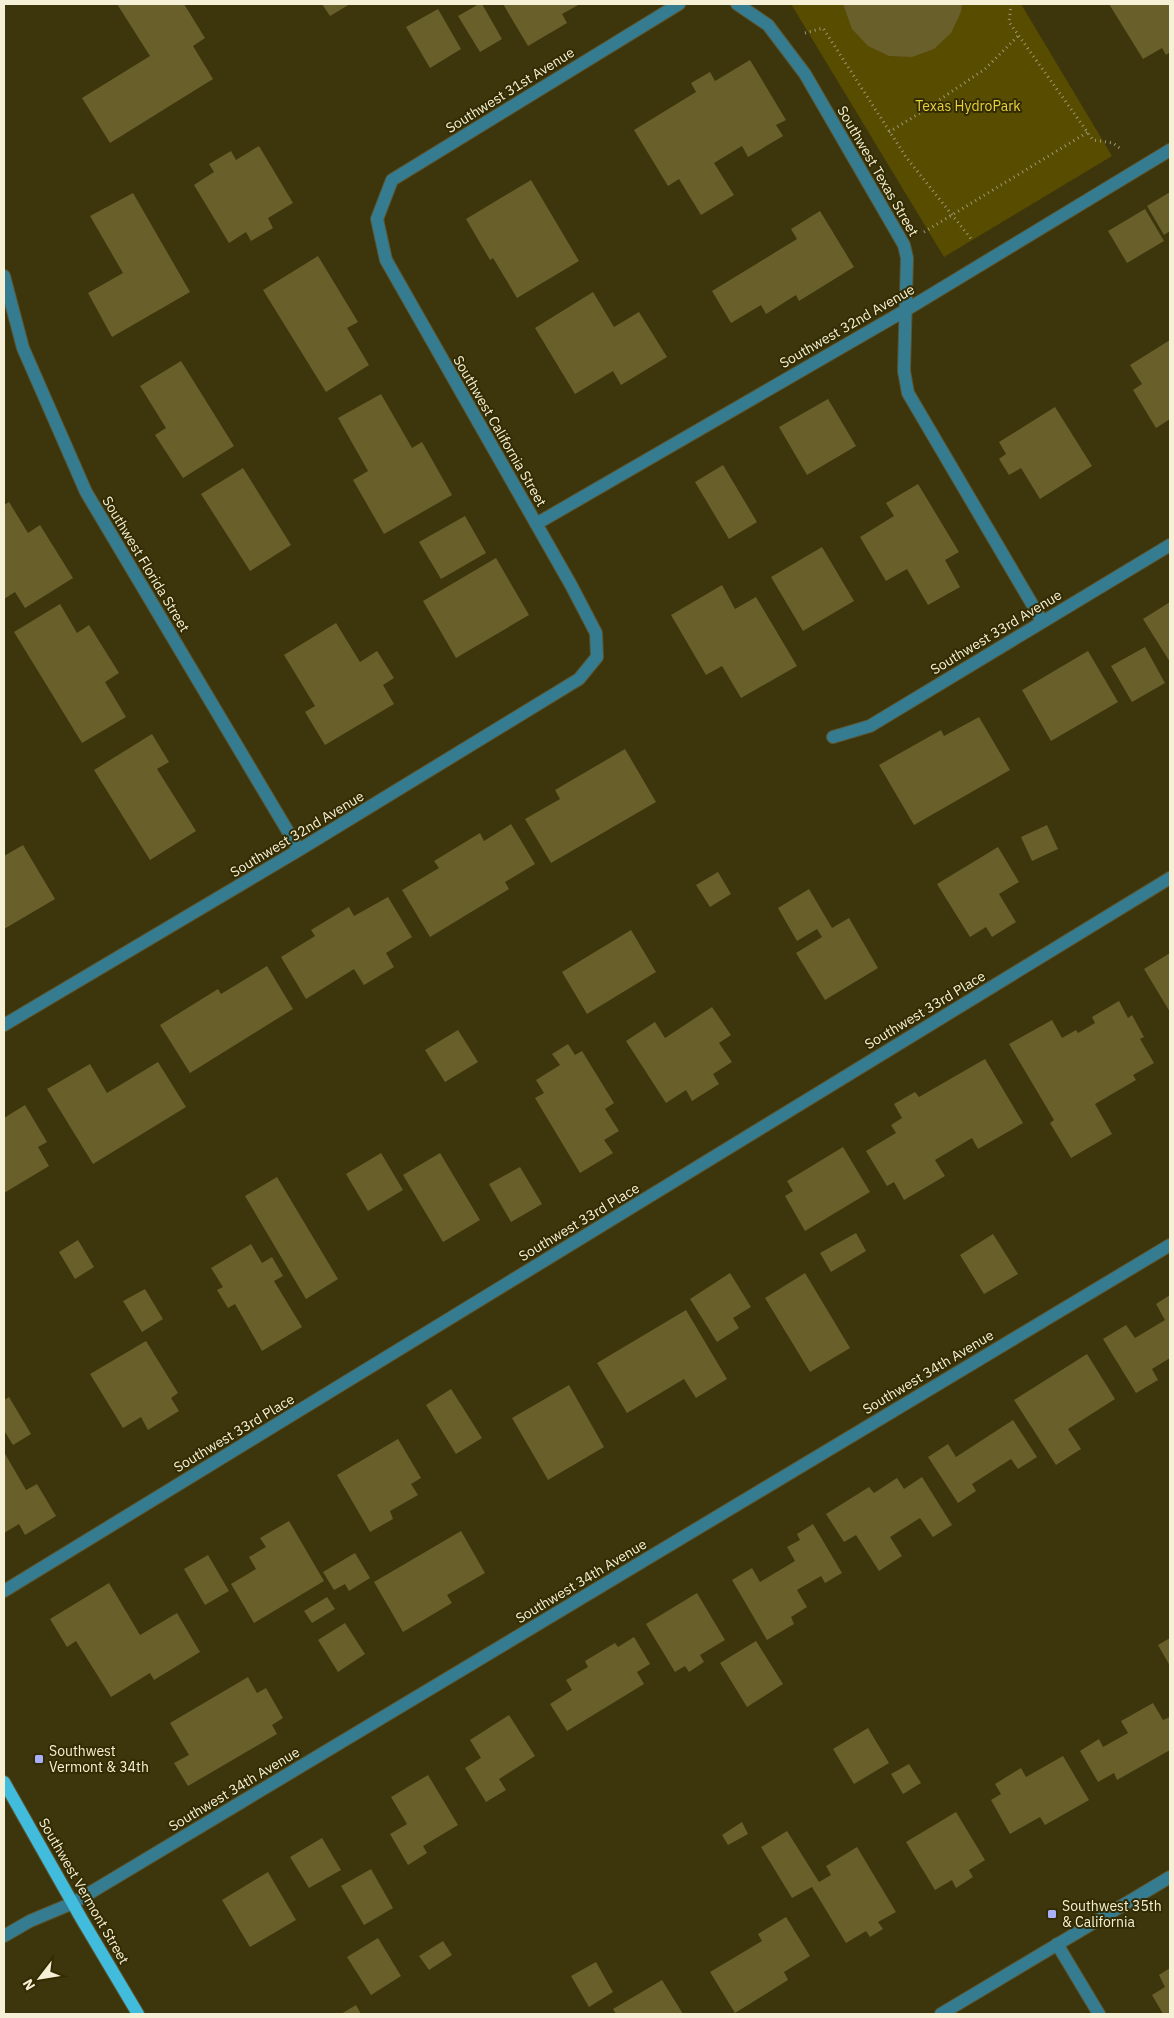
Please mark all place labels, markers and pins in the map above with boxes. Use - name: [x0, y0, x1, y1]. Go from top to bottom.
- place label: Southwest Vermont & 34th: [49, 1742, 149, 1776]
- marker: Southwest Vermont & 34th: [33, 1753, 45, 1765]
- place label: Southwest 35th & California: [1062, 1897, 1162, 1931]
- marker: Southwest 35th & California: [1046, 1908, 1058, 1920]

